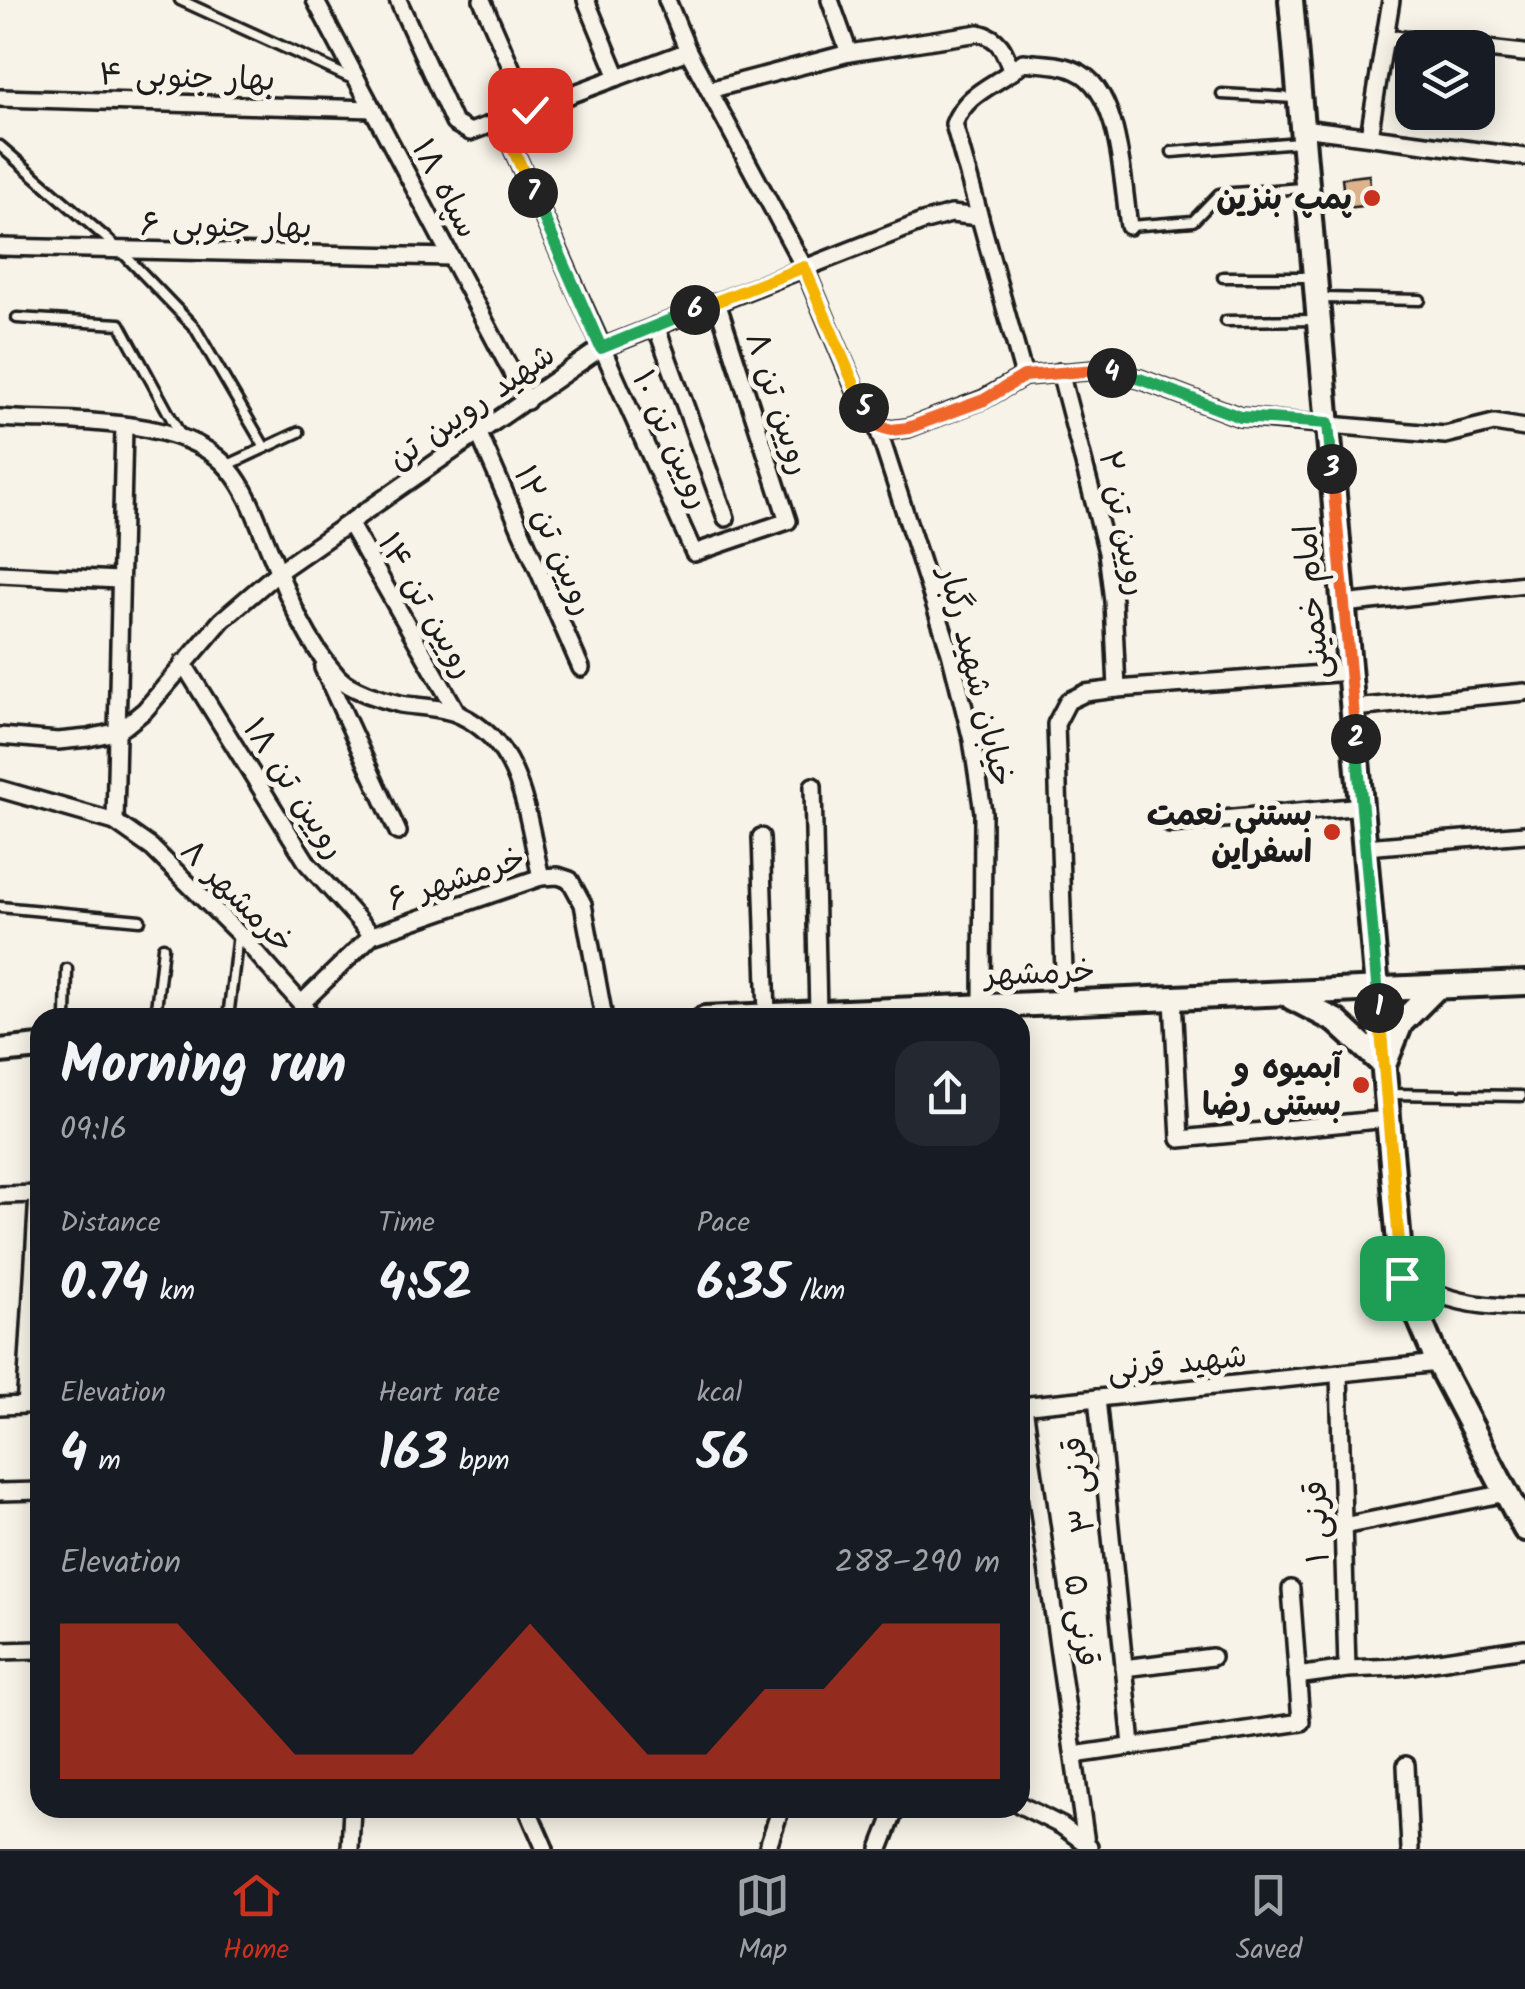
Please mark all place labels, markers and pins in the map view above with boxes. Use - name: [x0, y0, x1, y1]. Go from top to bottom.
- pin: [488, 68, 573, 153]
- pin: 7: [508, 168, 558, 218]
- place label: پمپ بنزین: [1216, 175, 1353, 226]
- marker: پمپ بنزین: [1361, 187, 1383, 209]
- pin: 6: [670, 285, 720, 335]
- pin: 4: [1087, 348, 1137, 398]
- pin: 5: [839, 383, 889, 433]
- pin: 3: [1307, 444, 1357, 494]
- pin: 2: [1331, 714, 1381, 764]
- place label: بستنی نعمت اسفراین: [1147, 791, 1312, 879]
- marker: بستنی نعمت اسفراین: [1321, 821, 1343, 843]
- pin: 1: [1354, 983, 1404, 1033]
- place label: آبمیوه و بستنی رضا: [1202, 1044, 1343, 1132]
- marker: آبمیوه و بستنی رضا: [1350, 1074, 1372, 1096]
- pin: [1360, 1236, 1445, 1321]

